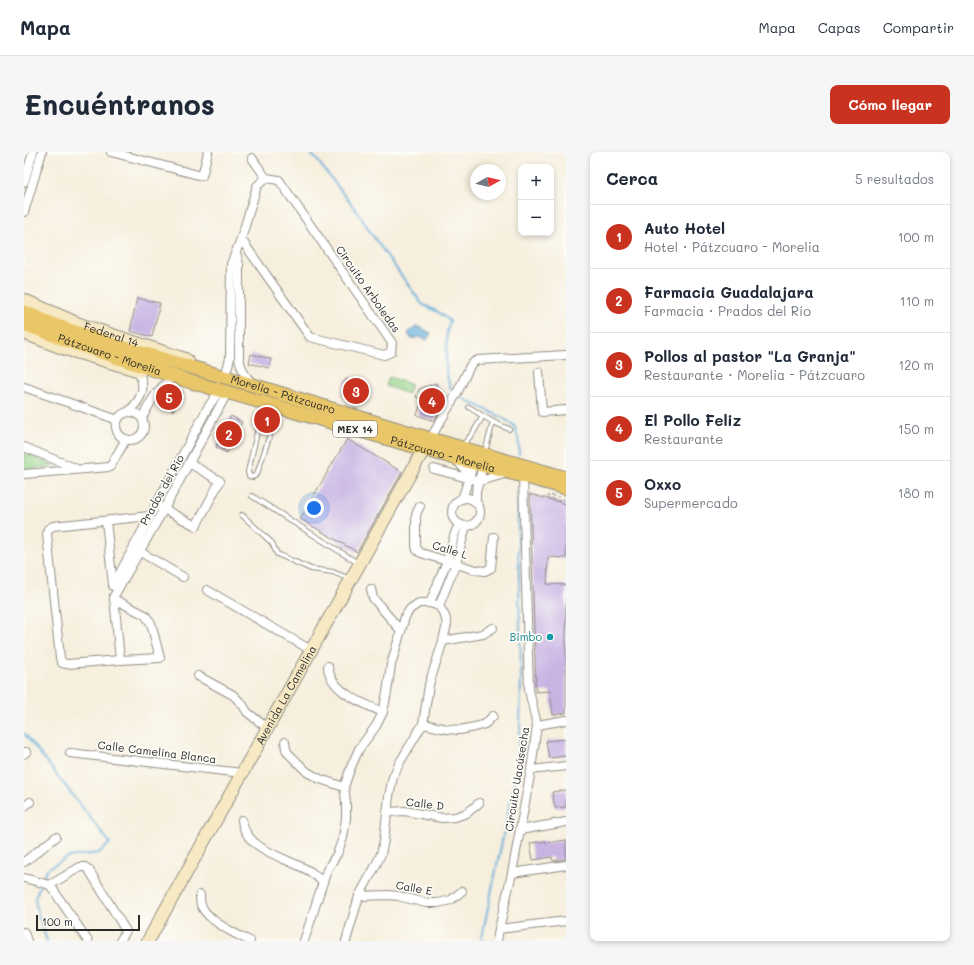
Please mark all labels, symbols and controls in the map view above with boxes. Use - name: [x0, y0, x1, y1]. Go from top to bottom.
- text: Mapa: [20, 15, 71, 40]
- text: Mapa: [759, 18, 796, 37]
- text: Capas: [818, 18, 861, 37]
- text: Compartir: [883, 18, 954, 37]
- button: Cómo llegar: [830, 85, 950, 124]
- text: Encuéntranos: [24, 86, 215, 122]
- north arrow: [470, 164, 506, 200]
- map controls: [518, 164, 554, 236]
- button: +: [518, 164, 554, 200]
- text: Cerca: [606, 167, 658, 189]
- text: 5 resultados: [855, 170, 934, 187]
- button: −: [518, 200, 554, 236]
- text: Auto Hotel: [644, 218, 725, 238]
- text: 1: [616, 228, 622, 245]
- text: 100 m: [898, 228, 934, 245]
- text: Hotel · Pátzcuaro - Morelia: [644, 238, 820, 255]
- street label: Circuito Arboledas: [333, 242, 404, 335]
- text: Farmacia Guadalajara: [644, 282, 814, 302]
- text: 2: [615, 292, 623, 309]
- text: 110 m: [900, 292, 934, 309]
- text: Farmacia · Prados del Río: [644, 302, 811, 319]
- street label: Federal 14: [82, 318, 141, 350]
- street label: Pátzcuaro - Morelia: [56, 330, 164, 379]
- text: Pollos al pastor "La Granja": [644, 346, 856, 366]
- text: 3: [615, 356, 623, 373]
- text: 120 m: [898, 356, 934, 373]
- text: Restaurante · Morelia - Pátzcuaro: [644, 366, 865, 383]
- street label: Morelia - Pátzcuaro: [229, 371, 338, 417]
- pin: 3: [343, 376, 369, 406]
- pin: 5: [156, 382, 182, 412]
- pin: 4: [419, 386, 445, 416]
- pin: 1: [254, 405, 280, 435]
- text: El Pollo Feliz: [644, 410, 741, 430]
- pin: 2: [216, 419, 242, 449]
- text: 4: [615, 420, 623, 437]
- text: 150 m: [898, 420, 934, 437]
- road number: MEX 14: [333, 421, 377, 437]
- text: Restaurante: [644, 430, 723, 447]
- street label: Pátzcuaro - Morelia: [389, 432, 497, 475]
- street label: Prados del Río: [136, 451, 187, 528]
- text: Oxxo: [644, 474, 681, 494]
- text: 5: [615, 484, 623, 501]
- text: 180 m: [898, 484, 934, 501]
- text: Supermercado: [644, 494, 738, 511]
- your location: [304, 498, 324, 518]
- street label: Calle L: [431, 537, 470, 562]
- place label: Bimbo: [510, 629, 542, 644]
- marker: Bimbo: [545, 632, 555, 642]
- street label: Avenida La Camelina: [252, 642, 319, 747]
- street label: Circuito Uacúsecha: [501, 725, 532, 832]
- street label: Calle Camelina Blanca: [97, 737, 217, 766]
- street label: Calle D: [405, 794, 445, 813]
- street label: Calle E: [395, 877, 434, 898]
- scale bar: [36, 913, 140, 932]
- text: 100 m: [42, 914, 73, 929]

